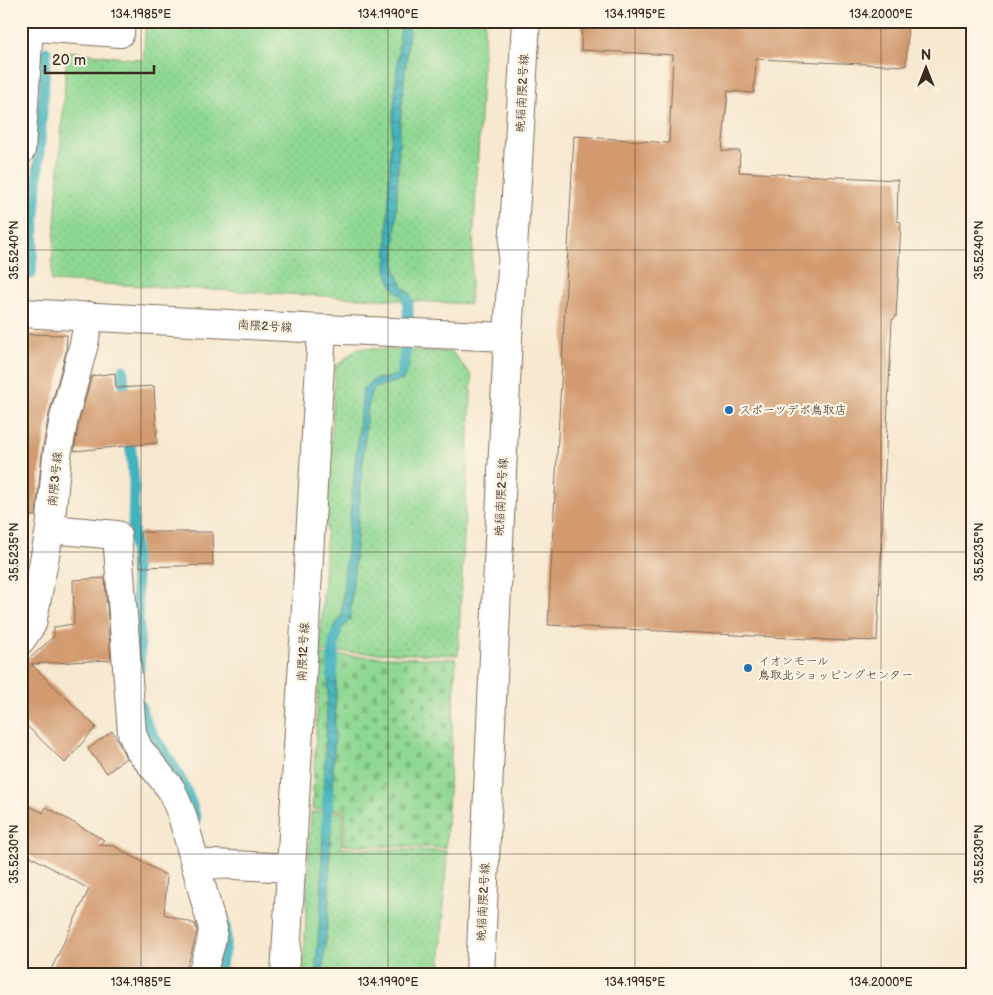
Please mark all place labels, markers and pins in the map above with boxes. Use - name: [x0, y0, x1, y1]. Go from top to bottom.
- place label: スポーツデポ鳥取店: [739, 403, 847, 418]
- marker: スポーツデポ鳥取店: [723, 404, 735, 416]
- place label: イオンモール 鳥取北ショッピングセンター: [758, 654, 913, 683]
- marker: イオンモール 鳥取北ショッピングセンター: [742, 662, 754, 674]

